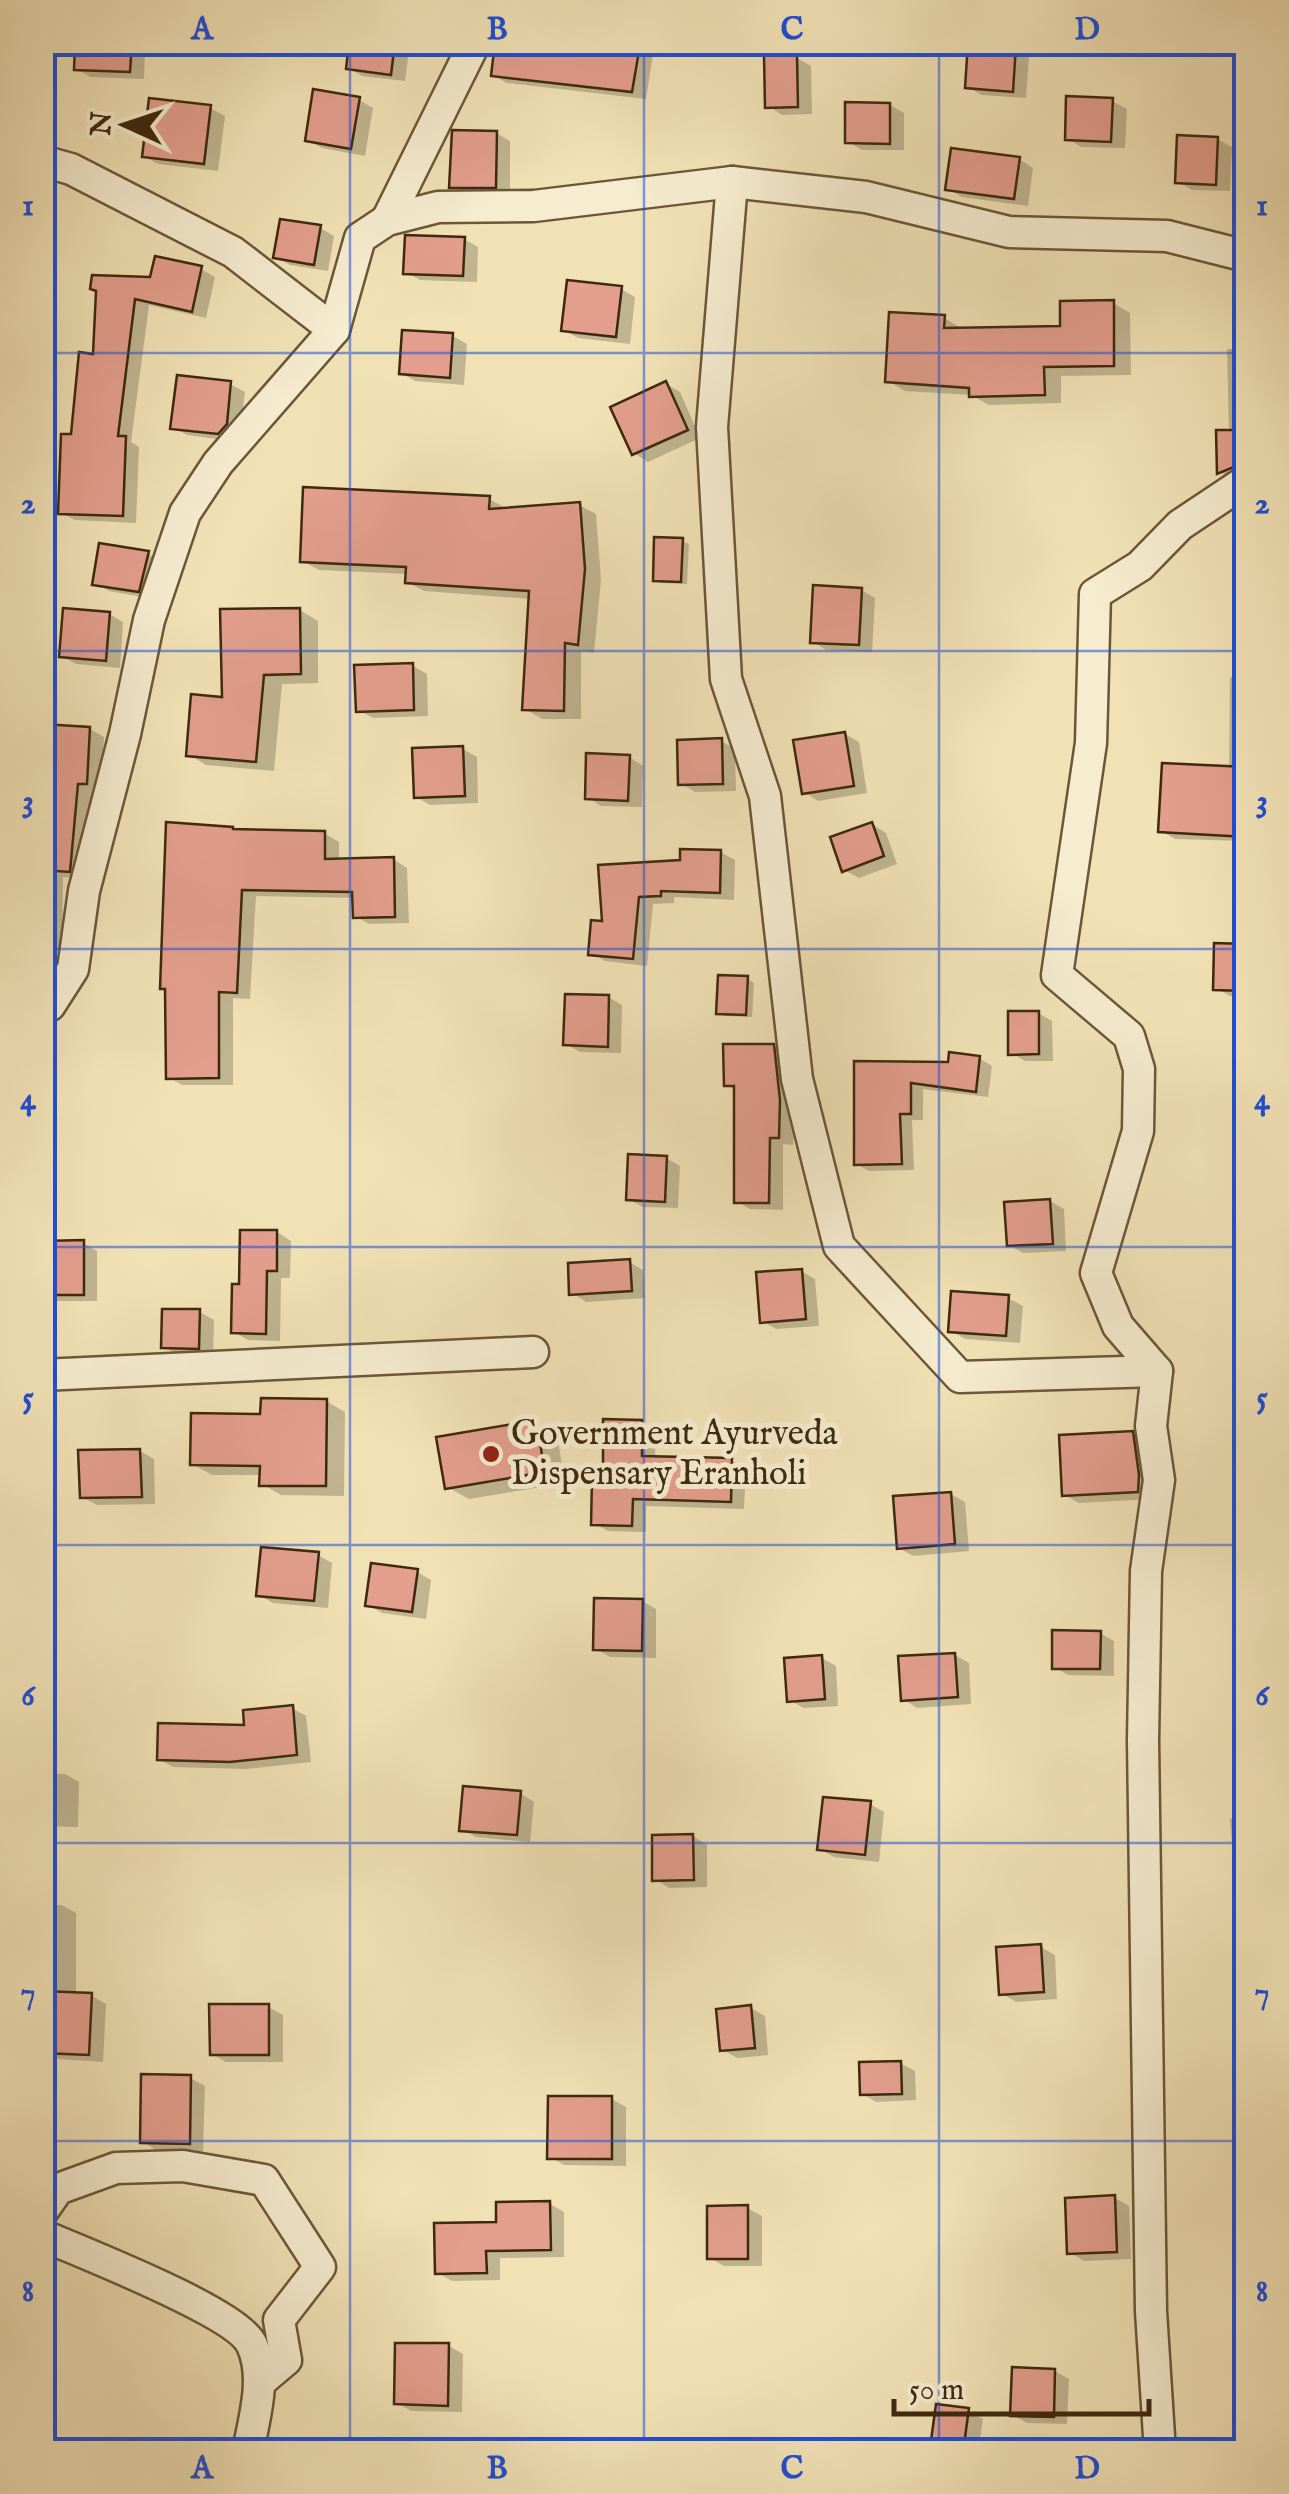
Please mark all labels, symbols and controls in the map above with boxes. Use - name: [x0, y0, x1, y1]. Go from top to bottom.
- text: A: [189, 10, 214, 51]
- text: B: [486, 10, 508, 51]
- text: C: [781, 10, 804, 51]
- text: D: [1074, 10, 1100, 51]
- north arrow: [75, 75, 175, 175]
- text: N: [84, 111, 121, 138]
- text: 1: [22, 186, 34, 227]
- text: 1: [1256, 186, 1268, 227]
- text: 2: [20, 484, 36, 525]
- text: 2: [1254, 484, 1270, 525]
- text: 3: [22, 782, 34, 823]
- text: 3: [1256, 782, 1268, 823]
- text: 4: [20, 1080, 36, 1121]
- text: 4: [1254, 1080, 1270, 1121]
- text: 5: [22, 1378, 34, 1419]
- text: 5: [1256, 1378, 1268, 1419]
- place label: Government Ayurveda Dispensary Eranholi: [511, 1412, 839, 1497]
- marker: Government Ayurveda Dispensary Eranholi: [480, 1443, 502, 1465]
- text: 6: [21, 1676, 36, 1717]
- text: 6: [1255, 1676, 1270, 1717]
- text: 7: [21, 1974, 35, 2015]
- text: 7: [1255, 1974, 1269, 2015]
- text: 8: [22, 2272, 34, 2313]
- text: 8: [1256, 2272, 1268, 2313]
- scale bar: [894, 2354, 1149, 2416]
- text: 50 m: [909, 2372, 964, 2410]
- text: A: [189, 2449, 214, 2490]
- text: B: [486, 2449, 508, 2490]
- text: C: [781, 2449, 804, 2490]
- text: D: [1074, 2449, 1100, 2490]

